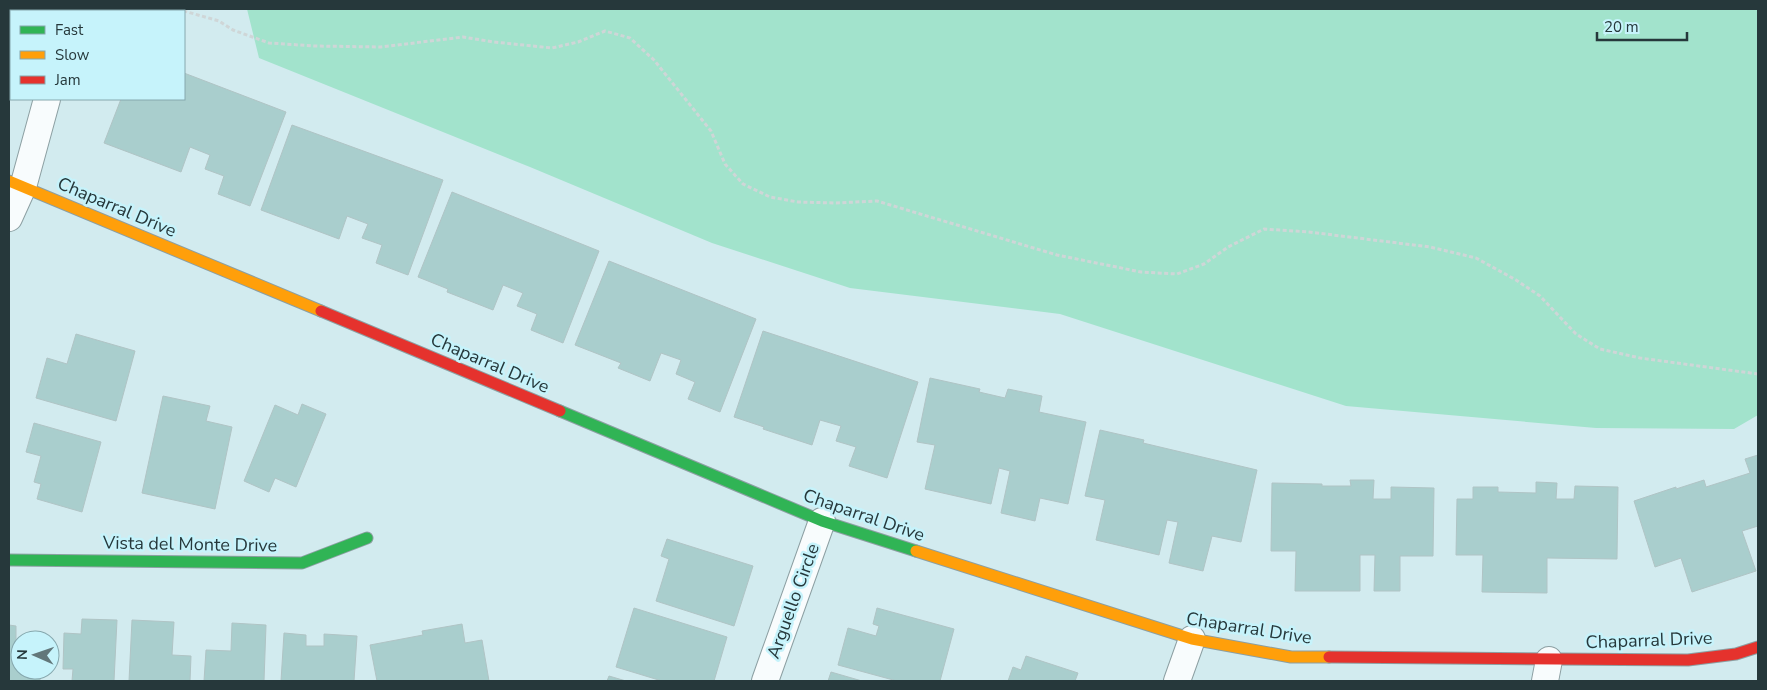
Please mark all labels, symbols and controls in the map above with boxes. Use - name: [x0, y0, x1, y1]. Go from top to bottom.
- legend: [10, 10, 185, 100]
- scale bar: [1597, 10, 1687, 42]
- text: 20 m: [1604, 17, 1639, 37]
- text: Fast: [55, 20, 84, 40]
- text: Slow: [55, 45, 90, 65]
- text: Jam: [54, 70, 81, 90]
- street label: Chaparral Drive: [54, 171, 180, 243]
- street label: Chaparral Drive: [427, 327, 553, 399]
- street label: Chaparral Drive: [800, 483, 928, 547]
- street label: Vista del Monte Drive: [102, 530, 277, 558]
- street label: Arguello Circle: [761, 540, 825, 662]
- street label: Chaparral Drive: [1184, 606, 1314, 650]
- street label: Chaparral Drive: [1585, 626, 1713, 654]
- north arrow: [10, 630, 60, 680]
- text: N: [13, 649, 32, 660]

